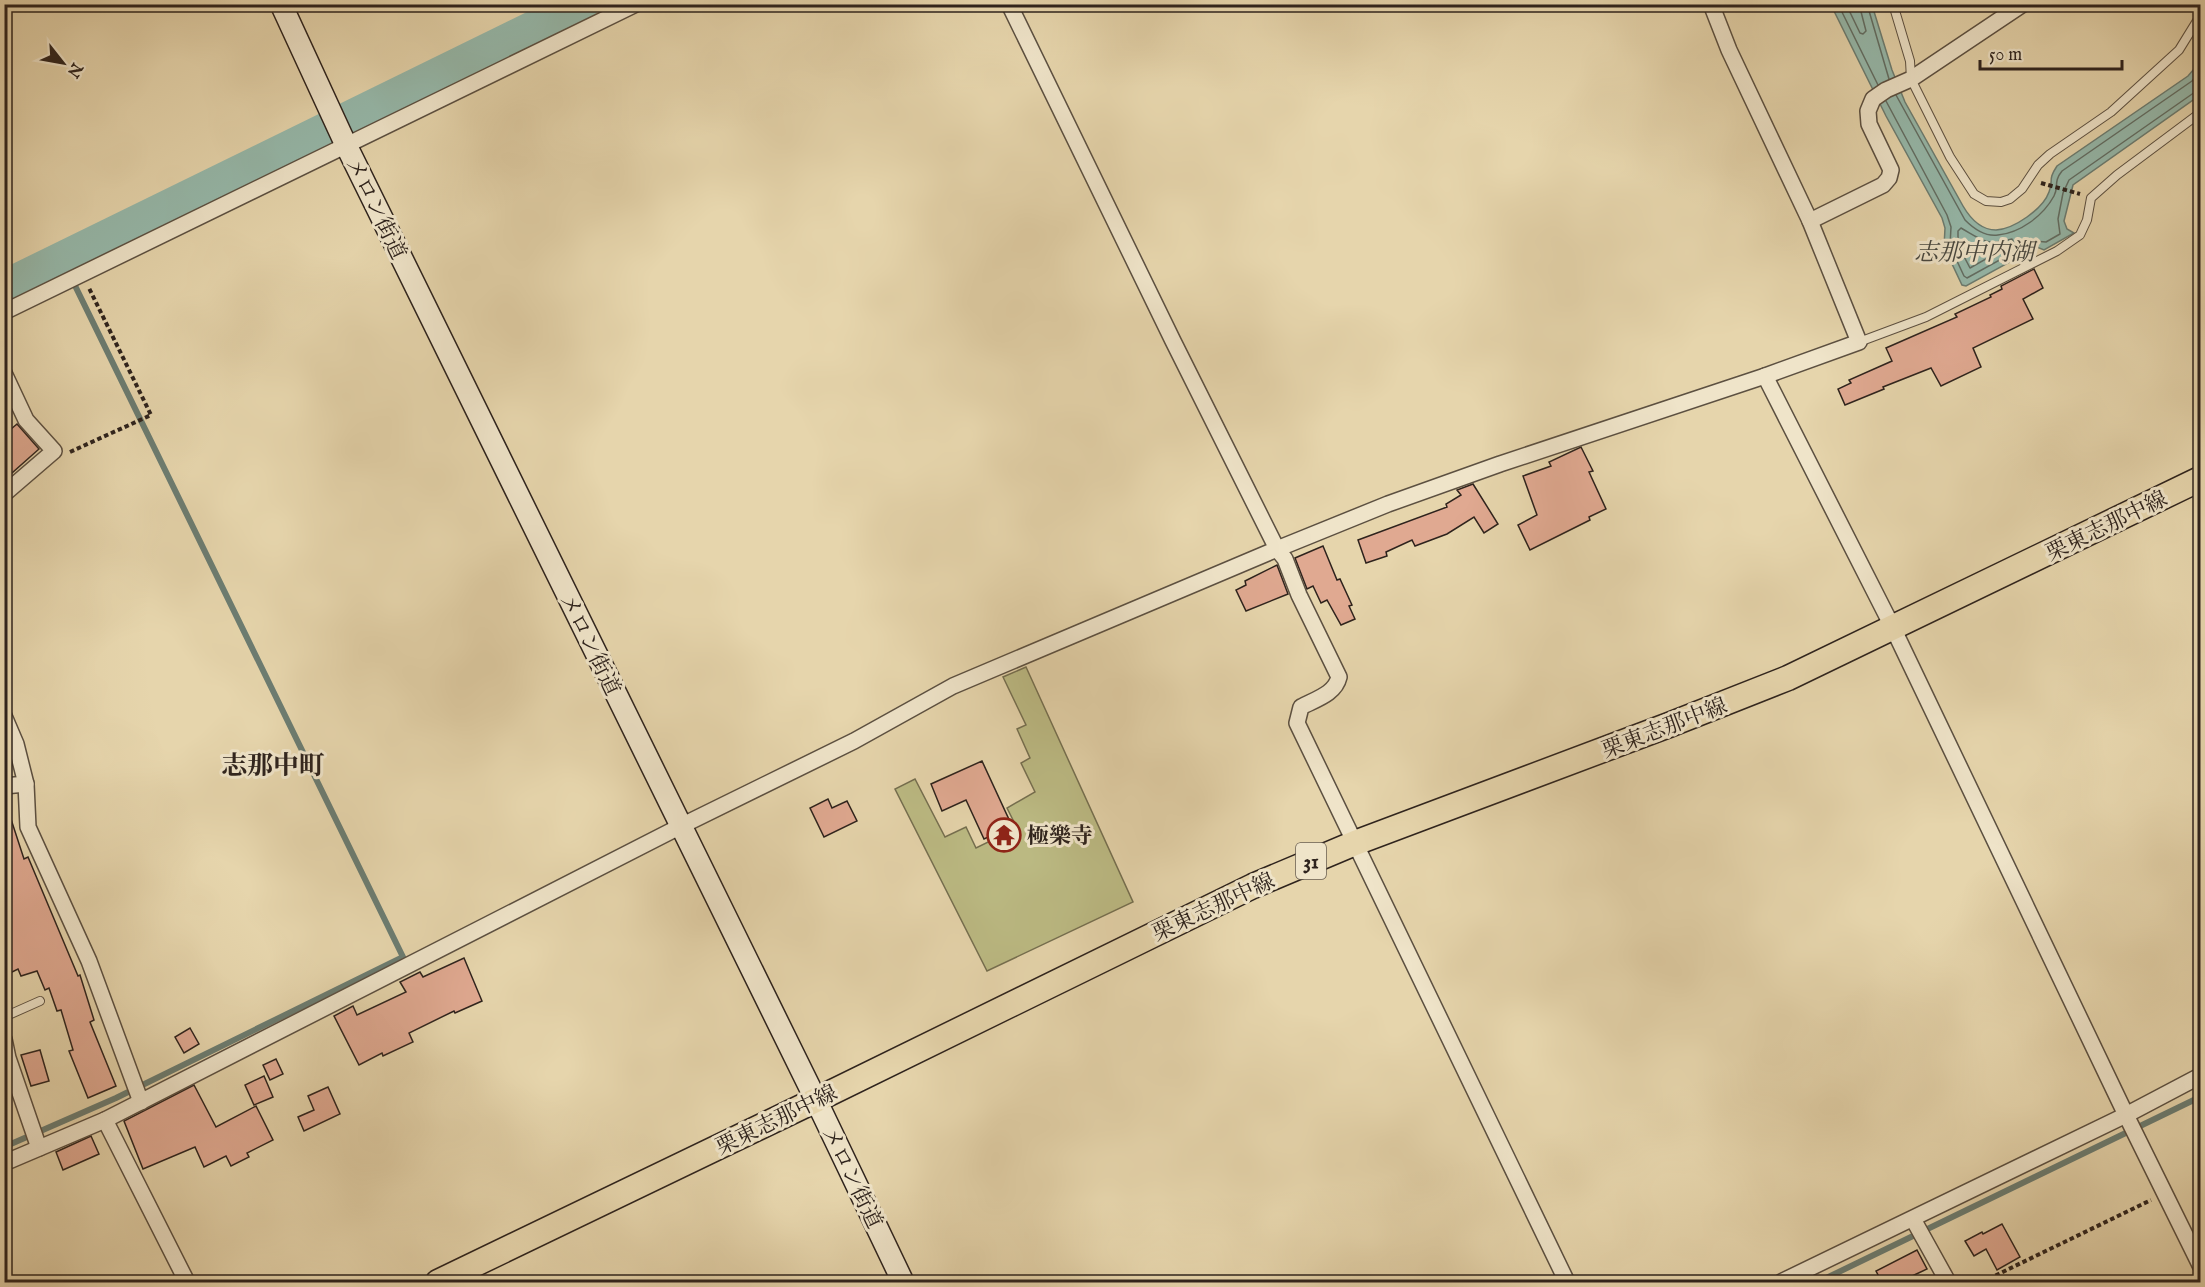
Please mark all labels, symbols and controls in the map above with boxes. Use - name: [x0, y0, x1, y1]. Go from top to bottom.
- north arrow: [33, 33, 93, 93]
- scale bar: [1980, 33, 2122, 71]
- text: 50 m: [1989, 44, 2022, 67]
- text: N: [62, 58, 87, 81]
- street label: メロン街道: [339, 153, 412, 264]
- water label: 志那中内湖: [1914, 238, 2038, 269]
- street label: 栗東志那中線: [2041, 485, 2172, 568]
- street label: メロン街道: [553, 589, 626, 700]
- street label: 栗東志那中線: [1598, 692, 1731, 766]
- district label: 志那中町: [221, 750, 325, 783]
- temple icon: 極樂寺: [986, 817, 1022, 853]
- place label: 極樂寺: [1027, 823, 1093, 851]
- road number: 31: [1296, 843, 1326, 879]
- street label: 栗東志那中線: [1148, 867, 1280, 948]
- street label: 栗東志那中線: [711, 1079, 842, 1162]
- street label: メロン街道: [815, 1122, 888, 1233]

